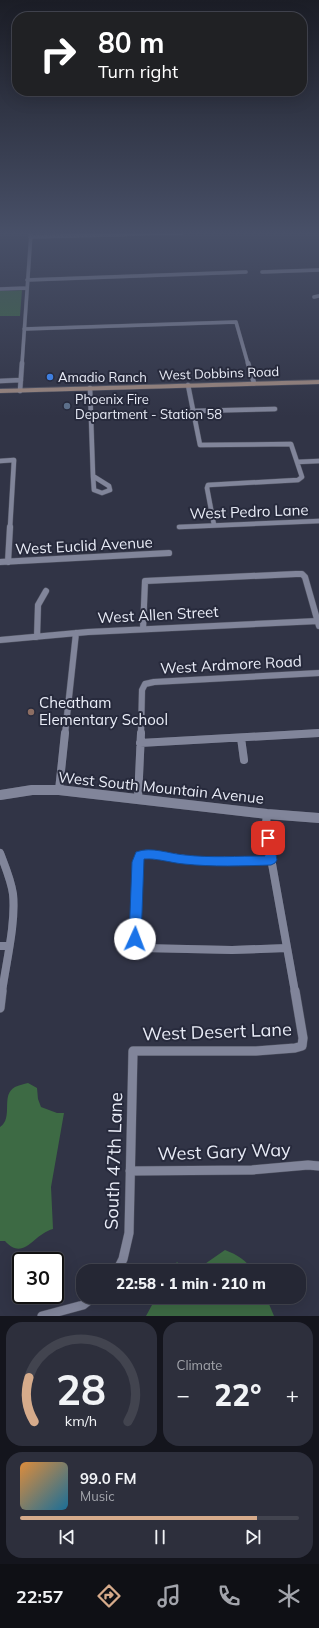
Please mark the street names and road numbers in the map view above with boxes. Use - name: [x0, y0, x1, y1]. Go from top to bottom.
- street label: West Dobbins Road: [159, 363, 279, 383]
- street label: West Pedro Lane: [189, 500, 309, 523]
- street label: West Euclid Avenue: [15, 532, 153, 559]
- street label: West Allen Street: [97, 602, 219, 627]
- street label: West Ardmore Road: [160, 651, 302, 678]
- street label: West South Mountain Avenue: [57, 767, 265, 808]
- street label: West Desert Lane: [142, 1017, 292, 1046]
- street label: South 47th Lane: [100, 1092, 127, 1230]
- street label: West Gary Way: [157, 1138, 291, 1165]

